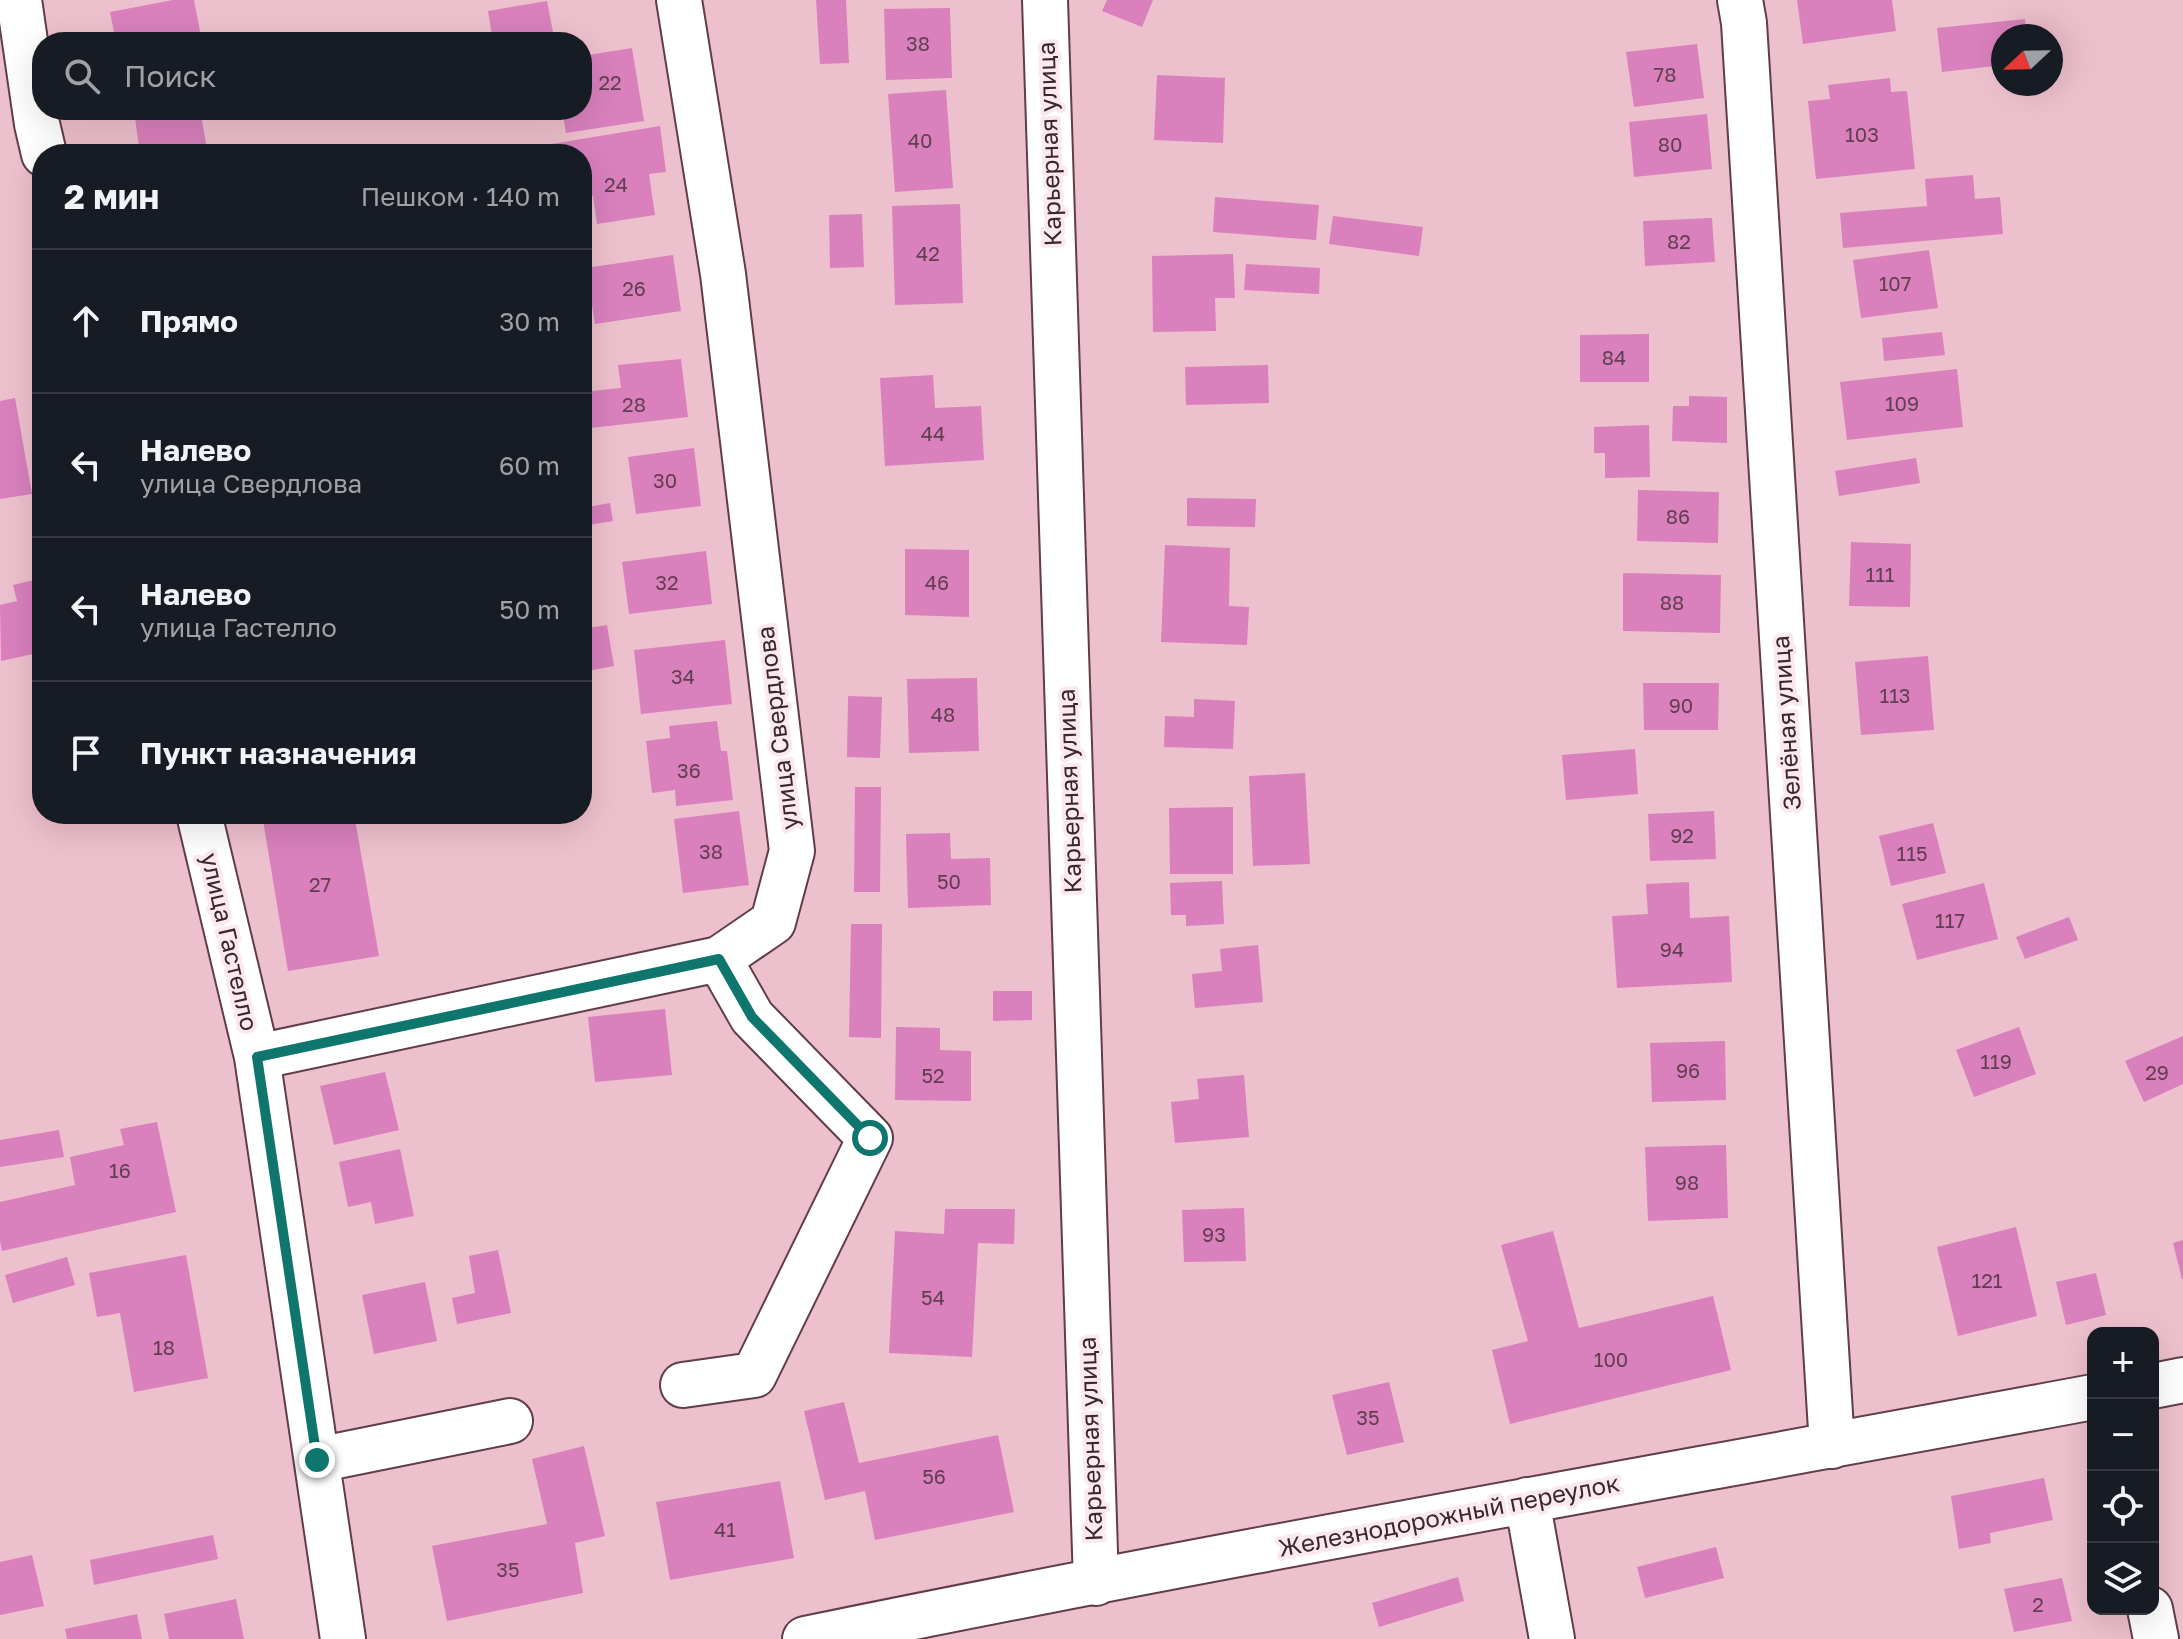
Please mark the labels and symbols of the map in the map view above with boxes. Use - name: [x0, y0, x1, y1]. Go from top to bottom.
- north arrow: [1991, 24, 2063, 96]
- house number: 38: [906, 31, 930, 55]
- street label: Карьерная улица: [1030, 41, 1067, 247]
- house number: 78: [1654, 62, 1676, 86]
- house number: 22: [598, 70, 622, 94]
- house number: 103: [1845, 122, 1879, 146]
- house number: 40: [908, 128, 932, 152]
- house number: 80: [1658, 132, 1682, 156]
- house number: 24: [604, 172, 628, 196]
- house number: 82: [1667, 229, 1691, 253]
- house number: 42: [916, 241, 940, 265]
- house number: 107: [1879, 271, 1911, 295]
- house number: 26: [622, 276, 646, 300]
- house number: 84: [1602, 345, 1626, 369]
- house number: 109: [1885, 391, 1919, 415]
- house number: 28: [622, 392, 646, 416]
- house number: 44: [921, 421, 945, 445]
- house number: 30: [653, 468, 677, 492]
- house number: 86: [1666, 504, 1690, 528]
- house number: 111: [1865, 562, 1895, 586]
- house number: 32: [655, 570, 679, 594]
- house number: 46: [925, 570, 949, 594]
- house number: 88: [1660, 590, 1684, 614]
- street label: улица Свердлова: [750, 625, 803, 832]
- street label: Зелёная улица: [1765, 635, 1806, 812]
- house number: 34: [671, 664, 695, 688]
- house number: 113: [1879, 683, 1911, 707]
- street label: Карьерная улица: [1050, 688, 1087, 894]
- house number: 90: [1669, 693, 1693, 717]
- house number: 48: [931, 702, 955, 726]
- house number: 36: [677, 758, 701, 782]
- house number: 92: [1670, 823, 1694, 847]
- house number: 38: [699, 839, 723, 863]
- house number: 115: [1897, 841, 1928, 865]
- street label: улица Гастелло: [196, 850, 265, 1033]
- house number: 50: [937, 869, 961, 893]
- house number: 27: [309, 872, 331, 896]
- house number: 117: [1935, 908, 1965, 932]
- house number: 94: [1660, 937, 1684, 961]
- house number: 119: [1980, 1049, 2012, 1073]
- house number: 96: [1676, 1058, 1700, 1082]
- house number: 29: [2145, 1060, 2169, 1084]
- house number: 52: [921, 1063, 945, 1087]
- route start: [852, 1120, 888, 1156]
- house number: 16: [109, 1158, 131, 1182]
- house number: 98: [1675, 1170, 1699, 1194]
- house number: 93: [1202, 1222, 1226, 1246]
- house number: 121: [1972, 1268, 2003, 1292]
- house number: 54: [921, 1285, 945, 1309]
- house number: 18: [153, 1335, 175, 1359]
- street label: Карьерная улица: [1071, 1336, 1108, 1542]
- house number: 100: [1594, 1347, 1628, 1371]
- house number: 35: [1356, 1405, 1380, 1429]
- route end: [299, 1442, 335, 1478]
- house number: 56: [922, 1464, 946, 1488]
- street label: Железнодорожный переулок: [1276, 1467, 1622, 1562]
- house number: 41: [714, 1517, 736, 1541]
- house number: 35: [496, 1557, 520, 1581]
- house number: 2: [2032, 1592, 2044, 1616]

